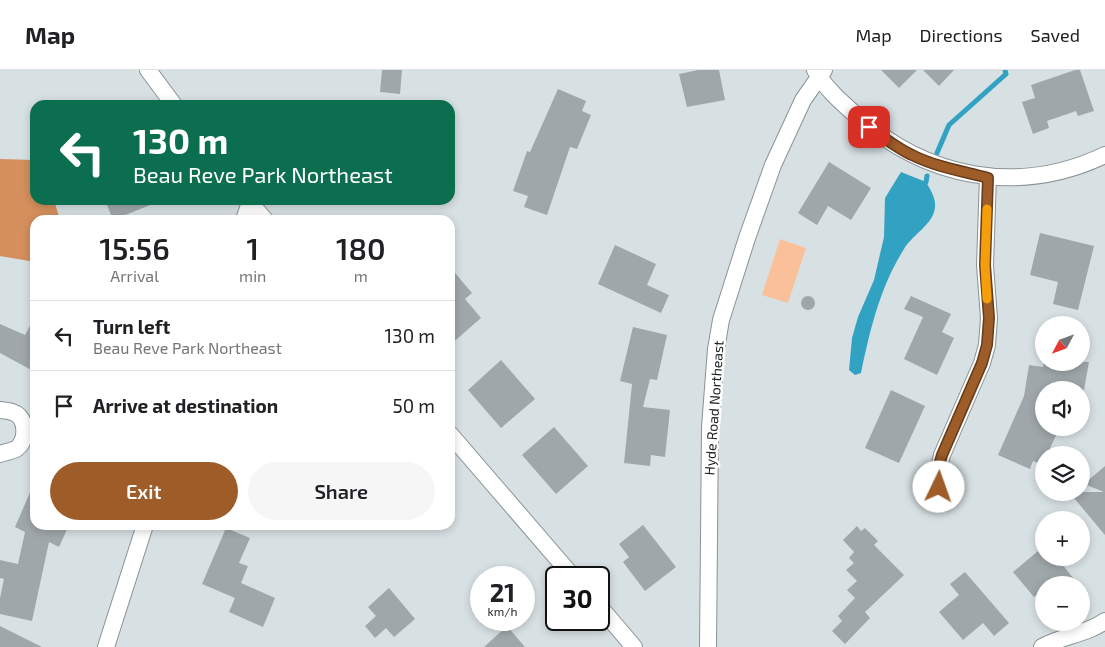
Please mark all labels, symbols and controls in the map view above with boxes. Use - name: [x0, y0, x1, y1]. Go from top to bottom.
- text: Map: [25, 20, 75, 49]
- text: Map: [855, 24, 892, 46]
- text: Directions: [920, 24, 1003, 46]
- text: Saved: [1031, 24, 1080, 46]
- pin: [848, 106, 890, 148]
- icon: arrive: [855, 113, 883, 141]
- text: 130 m: [133, 119, 228, 161]
- icon: left: [50, 120, 115, 185]
- text: Beau Reve Park Northeast: [133, 161, 393, 187]
- text: 15:56: [99, 230, 170, 266]
- text: 1: [246, 230, 259, 266]
- text: 180: [336, 230, 385, 266]
- text: Arrival: [110, 266, 159, 285]
- text: min: [239, 266, 266, 285]
- text: m: [354, 266, 368, 285]
- text: Turn left: [93, 315, 170, 338]
- north arrow: [1035, 316, 1090, 371]
- map controls: [1035, 316, 1090, 631]
- icon: left: [50, 322, 78, 350]
- text: 130 m: [385, 324, 435, 347]
- text: Beau Reve Park Northeast: [93, 338, 282, 357]
- street label: Hyde Road Northeast: [700, 340, 727, 476]
- button: sound: [1035, 381, 1090, 436]
- icon: arrive: [50, 392, 78, 420]
- text: Arrive at destination: [93, 394, 278, 417]
- text: 50 m: [392, 394, 435, 417]
- button: layers: [1035, 446, 1090, 501]
- position arrow: [912, 460, 964, 512]
- button: Exit: [50, 462, 238, 520]
- button: Share: [248, 462, 435, 520]
- button: +: [1035, 511, 1090, 566]
- speed limit sign: 30: [545, 566, 610, 631]
- button: −: [1035, 576, 1090, 631]
- text: 21: [490, 577, 515, 607]
- text: km/h: [488, 604, 517, 618]

